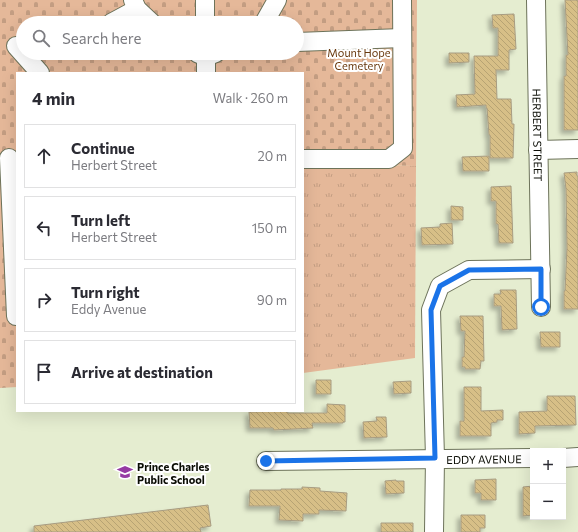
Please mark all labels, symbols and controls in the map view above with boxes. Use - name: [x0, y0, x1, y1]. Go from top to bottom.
- search box: [16, 16, 304, 60]
- icon: search: [30, 27, 52, 49]
- text: Search here: [62, 29, 141, 47]
- park label: Mount Hope Cemetery: [327, 46, 391, 72]
- text: 4 min: [32, 88, 75, 109]
- street label: HERBERT STREET: [531, 88, 545, 182]
- text: Walk · 260 m: [213, 90, 288, 106]
- text: Continue: [71, 139, 135, 157]
- icon: ahead: [33, 145, 55, 167]
- text: 20 m: [258, 148, 287, 164]
- text: Herbert Street: [71, 157, 157, 173]
- text: Turn left: [71, 211, 130, 229]
- icon: left: [33, 217, 55, 239]
- text: 150 m: [252, 220, 287, 236]
- text: Herbert Street: [71, 229, 157, 245]
- text: Turn right: [71, 283, 140, 301]
- icon: right: [33, 289, 55, 311]
- text: 90 m: [257, 292, 287, 308]
- route start: [532, 298, 550, 316]
- text: Eddy Avenue: [71, 301, 146, 317]
- icon: arrive: [33, 361, 55, 383]
- text: Arrive at destination: [71, 363, 213, 381]
- map controls: [530, 448, 566, 520]
- button: +: [530, 448, 566, 484]
- route end: [257, 452, 275, 470]
- street label: EDDY AVENUE: [446, 452, 522, 465]
- place label: Prince Charles Public School: [137, 460, 209, 486]
- school or university icon: Prince Charles Public School: [116, 463, 134, 481]
- button: −: [530, 484, 566, 520]

